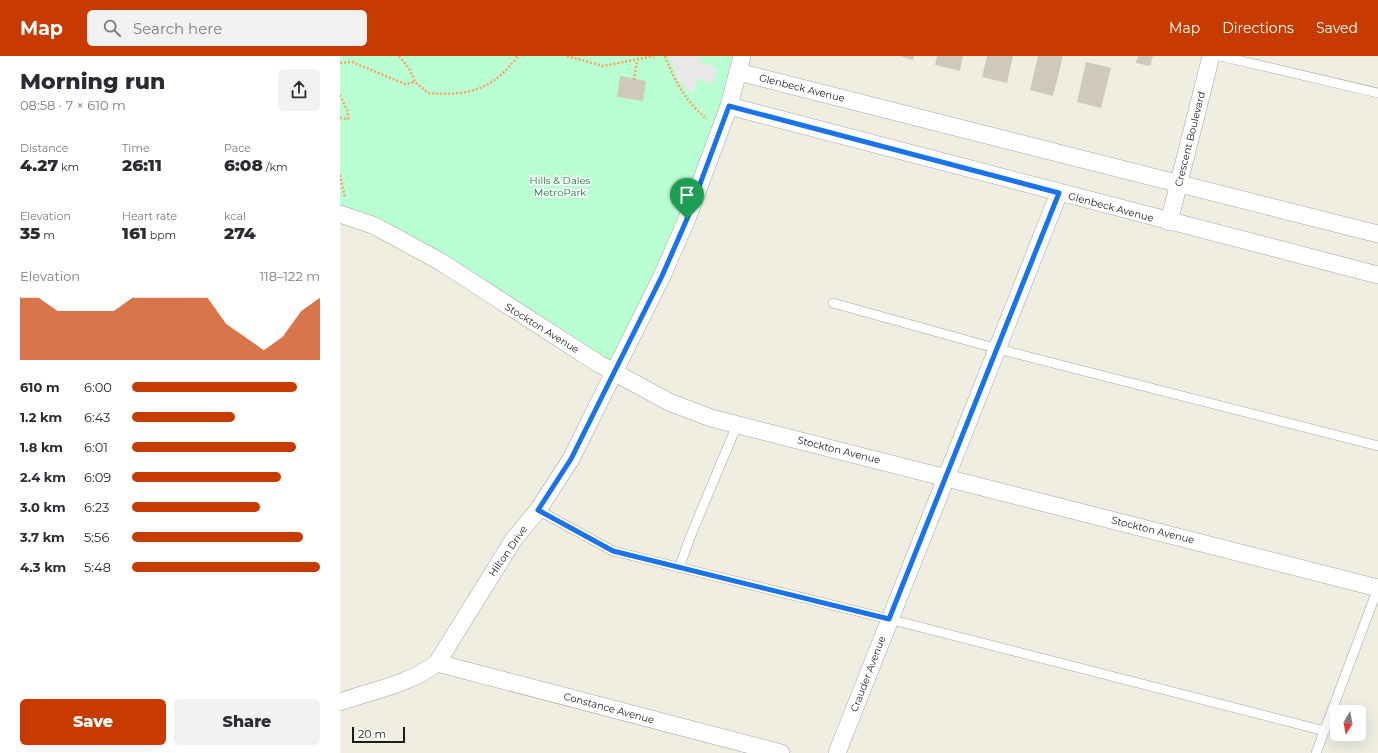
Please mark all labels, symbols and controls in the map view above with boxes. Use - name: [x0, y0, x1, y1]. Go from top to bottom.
- search box: [87, 10, 367, 46]
- text: Map: [20, 17, 63, 40]
- icon: search: [101, 17, 123, 39]
- text: Search here: [133, 19, 222, 38]
- text: Map: [1169, 19, 1200, 37]
- text: Directions: [1222, 19, 1294, 37]
- text: Saved: [1316, 19, 1358, 37]
- text: Morning run: [20, 68, 165, 95]
- button: share: [278, 69, 320, 111]
- street label: Glenbeck Avenue: [758, 71, 846, 105]
- street label: Crescent Boulevard: [1172, 90, 1208, 188]
- text: 08:58 · 7 × 610 m: [20, 97, 126, 113]
- text: Distance: [20, 141, 68, 155]
- text: Time: [122, 141, 150, 155]
- text: Pace: [224, 141, 251, 155]
- text: 4.27: [20, 155, 58, 175]
- text: 26:11: [122, 155, 162, 175]
- text: 6:08: [224, 155, 263, 175]
- text: km: [58, 160, 79, 174]
- text: /km: [263, 160, 288, 174]
- park label: Hills & Dales MetroPark: [530, 174, 591, 199]
- pin: [670, 178, 704, 219]
- icon: arrive: [676, 184, 698, 206]
- street label: Glenbeck Avenue: [1067, 189, 1155, 225]
- text: Elevation: [20, 209, 71, 223]
- text: Heart rate: [122, 209, 177, 223]
- text: kcal: [224, 209, 246, 223]
- text: 35: [20, 223, 40, 243]
- text: 161: [122, 223, 147, 243]
- text: 274: [224, 223, 256, 243]
- text: m: [40, 228, 55, 242]
- text: bpm: [147, 228, 176, 242]
- text: Elevation: [20, 268, 80, 284]
- text: 118–122 m: [259, 268, 320, 284]
- street label: Stockton Avenue: [502, 300, 582, 356]
- text: 610 m: [20, 379, 60, 395]
- text: 6:00: [84, 379, 112, 395]
- text: 1.2 km: [20, 409, 62, 425]
- text: 6:43: [84, 409, 110, 425]
- street label: Stockton Avenue: [796, 433, 882, 467]
- text: 1.8 km: [20, 439, 63, 455]
- text: 6:01: [84, 439, 108, 455]
- text: 2.4 km: [20, 469, 66, 485]
- text: 6:09: [84, 469, 111, 485]
- text: 3.0 km: [20, 499, 66, 515]
- text: 6:23: [84, 499, 109, 515]
- street label: Stockton Avenue: [1110, 513, 1196, 547]
- street label: Hilton Drive: [486, 523, 530, 579]
- text: 3.7 km: [20, 529, 65, 545]
- text: 5:56: [84, 529, 109, 545]
- text: 4.3 km: [20, 559, 66, 575]
- text: 5:48: [84, 559, 111, 575]
- street label: Crauder Avenue: [848, 634, 888, 714]
- street label: Constance Avenue: [562, 690, 656, 726]
- button: Save: [20, 699, 166, 745]
- button: Share: [174, 699, 320, 745]
- north arrow: [1330, 705, 1366, 741]
- map controls: [1330, 705, 1366, 741]
- scale bar: [352, 725, 405, 744]
- text: 20 m: [358, 727, 386, 741]

